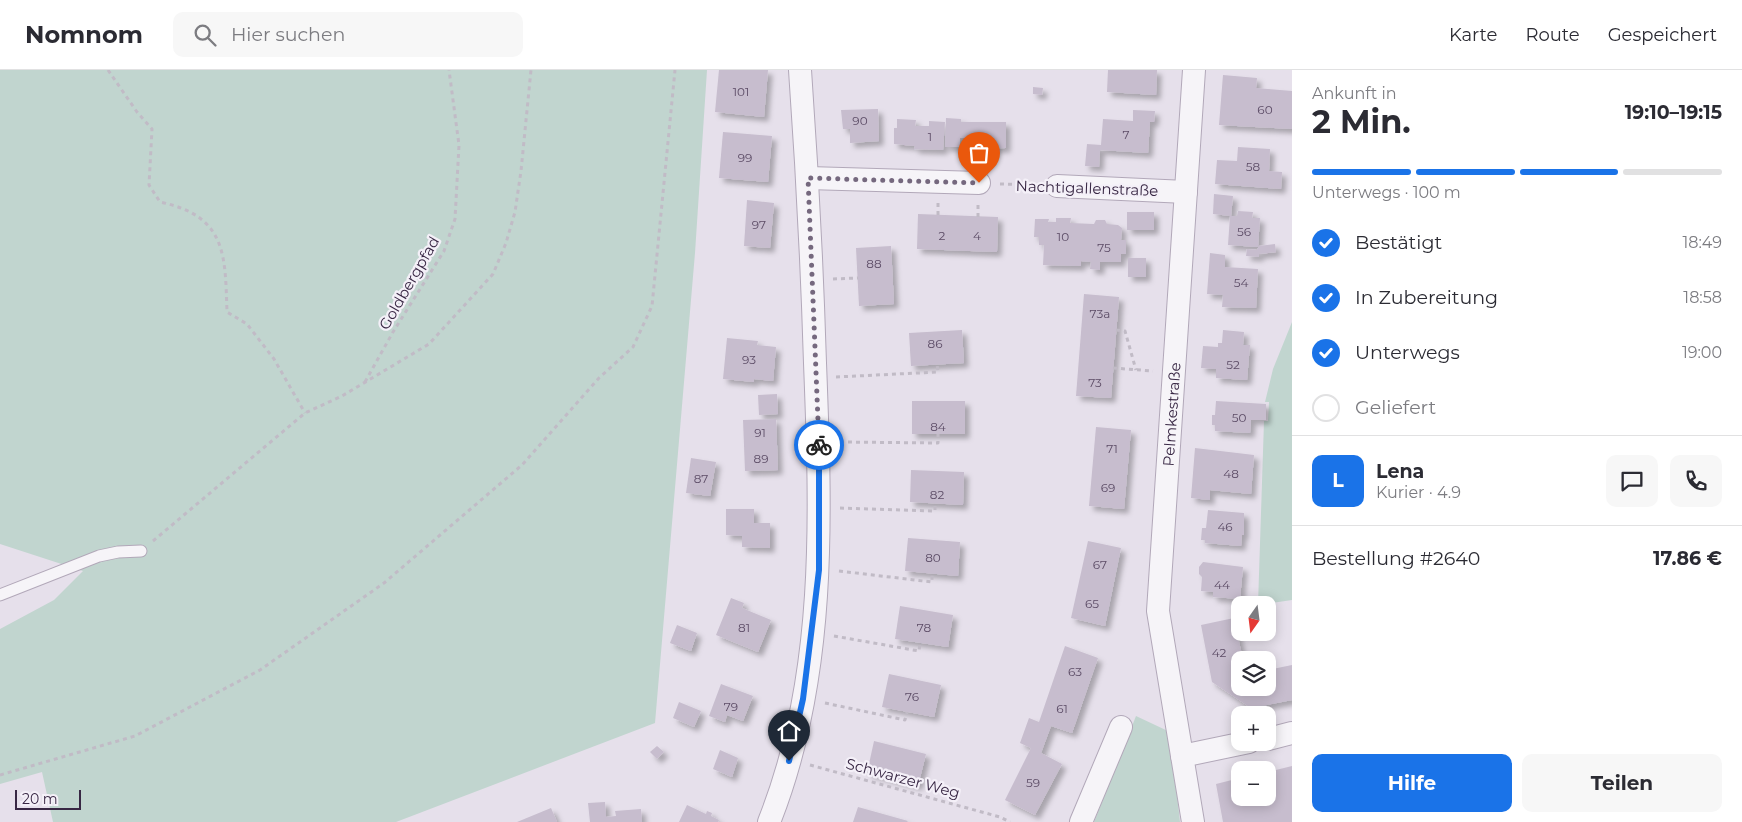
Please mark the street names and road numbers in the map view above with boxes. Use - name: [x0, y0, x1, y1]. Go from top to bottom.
- street label: Nachtigallenstraße: [1015, 176, 1159, 200]
- street label: Goldbergpfad: [375, 233, 443, 333]
- street label: Pelmkestraße: [1158, 362, 1184, 467]
- street label: Schwarzer Weg: [844, 754, 962, 802]

